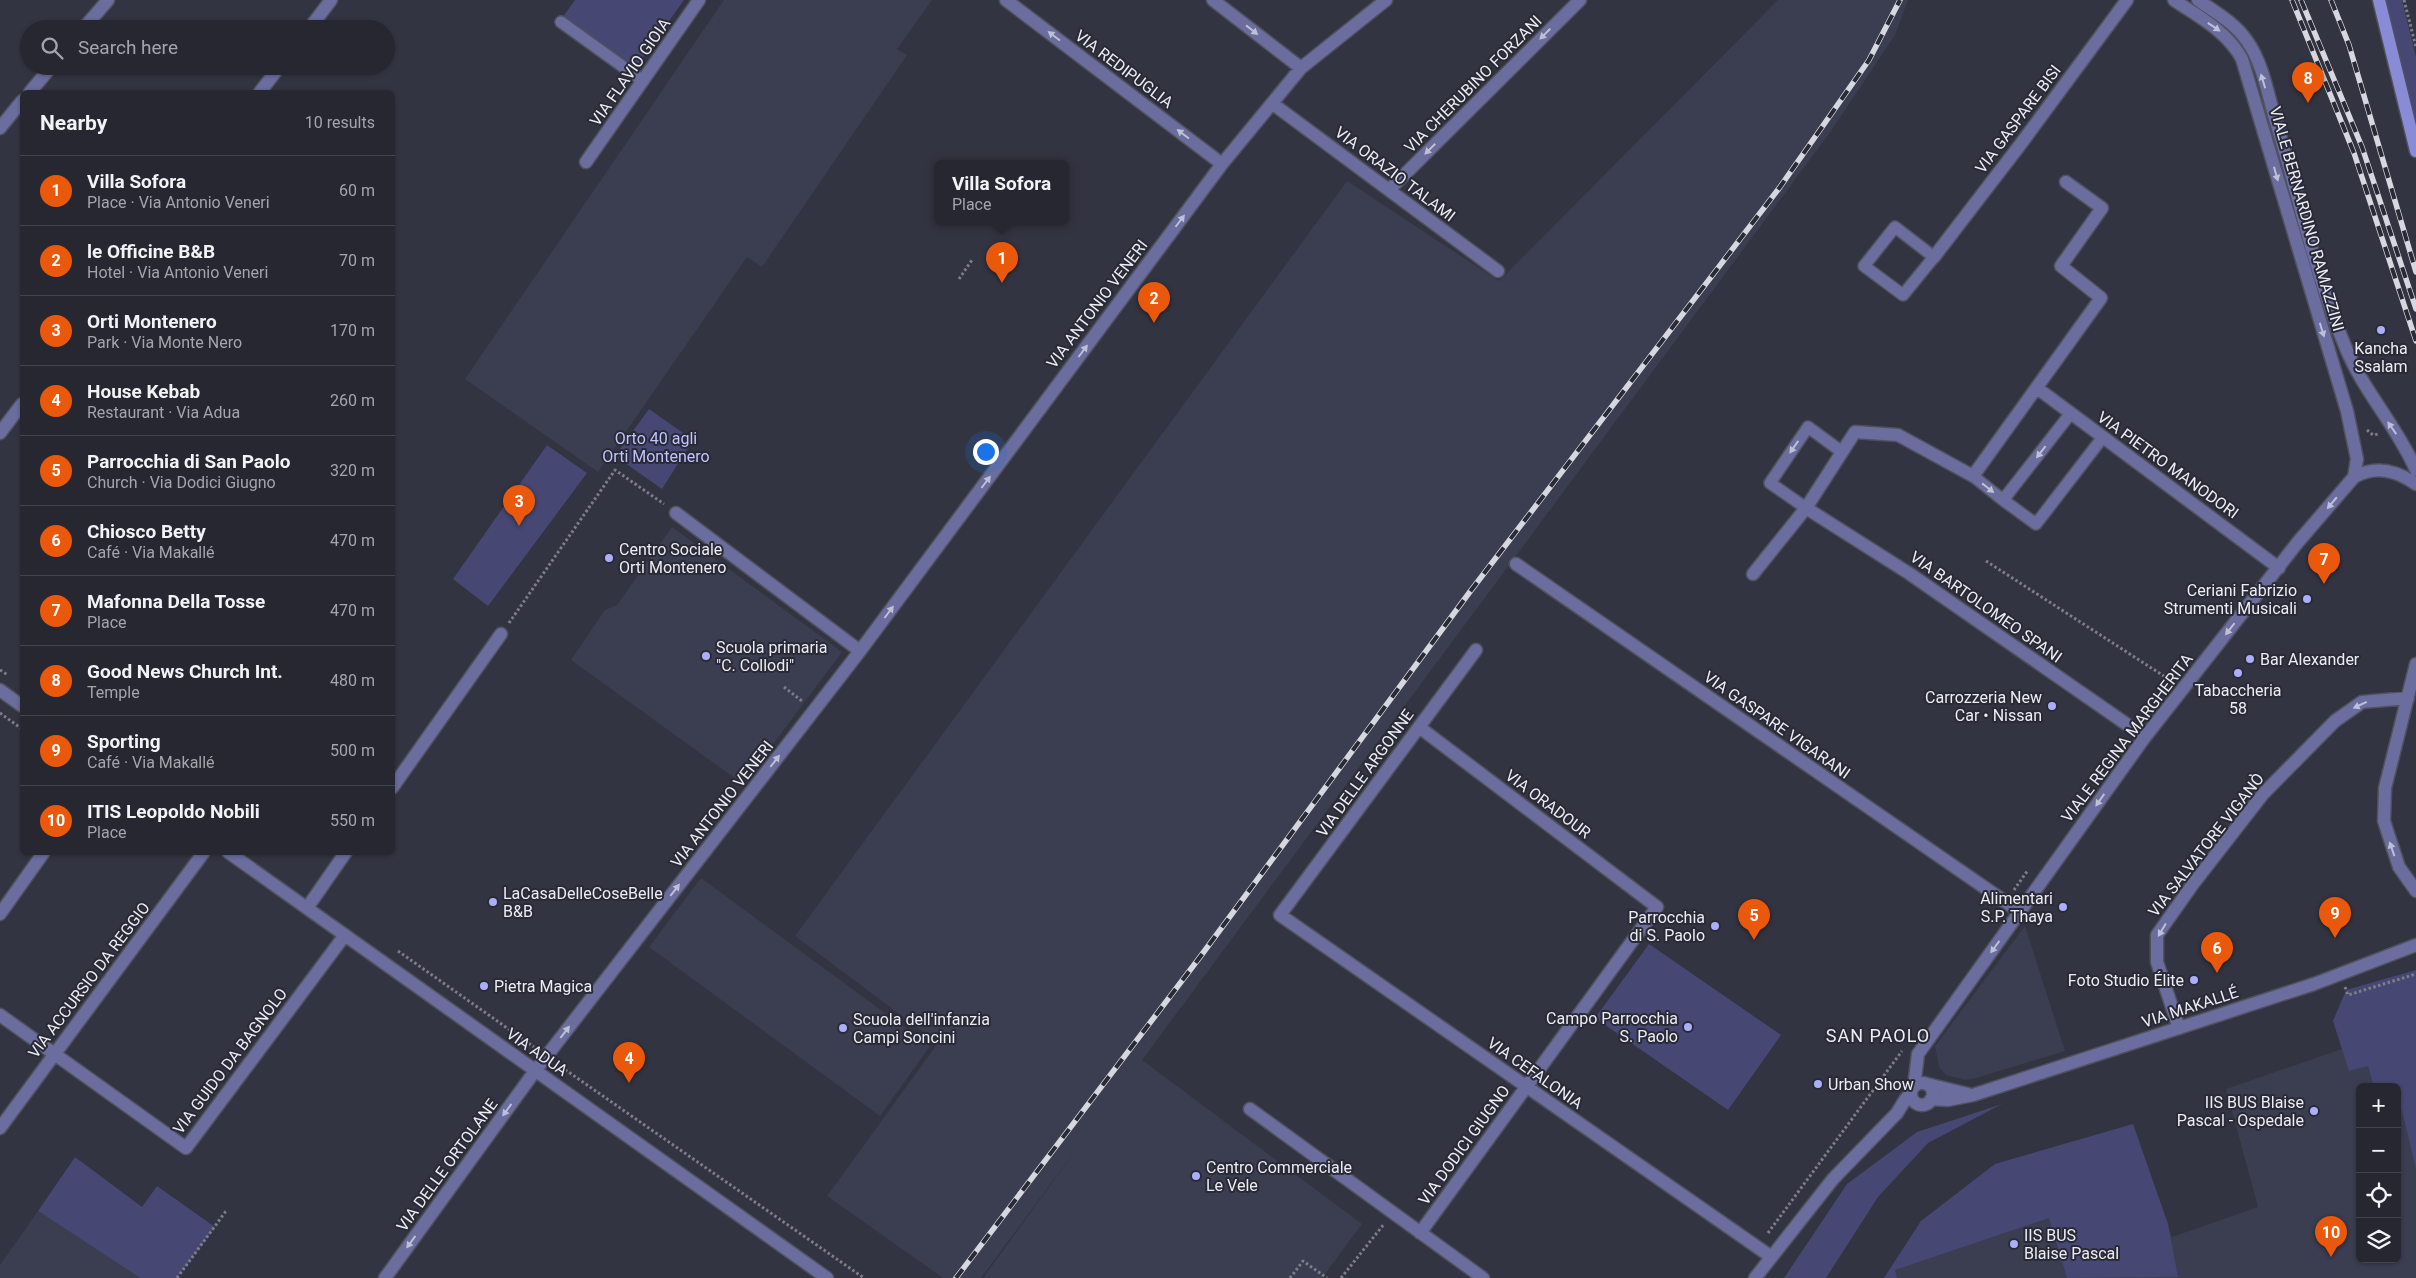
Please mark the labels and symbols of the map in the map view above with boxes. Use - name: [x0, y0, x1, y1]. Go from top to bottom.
- street label: VIA CHERUBINO FORZANI: [1400, 11, 1546, 157]
- street label: VIA FLAVIO GIOIA: [586, 14, 675, 130]
- one-way arrow: [2208, 22, 2221, 32]
- one-way arrow: [1245, 24, 1258, 35]
- street label: VIA REDIPUGLIA: [1071, 26, 1177, 112]
- one-way arrow: [1539, 28, 1551, 40]
- one-way arrow: [1047, 31, 1061, 41]
- street label: VIA GASPARE BISI: [1971, 61, 2065, 177]
- pin: 8: [2292, 62, 2324, 103]
- one-way arrow: [2259, 73, 2267, 88]
- street label: VIALE BERNARDINO RAMAZZINI: [2266, 104, 2348, 334]
- street label: VIA ORAZIO TALAMI: [1331, 123, 1459, 225]
- one-way arrow: [1177, 129, 1190, 140]
- one-way arrow: [1424, 143, 1436, 155]
- one-way arrow: [2273, 166, 2281, 181]
- one-way arrow: [1174, 215, 1185, 228]
- street label: VIA ANTONIO VENERI: [1043, 236, 1151, 372]
- pin: 1: [986, 242, 1018, 283]
- pin: 2: [1138, 282, 1170, 323]
- one-way arrow: [2318, 322, 2326, 337]
- marker: Kancha Ssalam: [2375, 324, 2387, 336]
- place label: Kancha Ssalam: [2354, 339, 2408, 376]
- one-way arrow: [1077, 345, 1088, 358]
- street label: VIA PIETRO MANODORI: [2094, 407, 2242, 523]
- one-way arrow: [2387, 421, 2397, 435]
- park label: Orto 40 agli Orti Montenero: [602, 429, 710, 466]
- your location: [973, 439, 999, 465]
- one-way arrow: [1790, 440, 1799, 454]
- one-way arrow: [2035, 445, 2046, 458]
- one-way arrow: [981, 475, 991, 489]
- one-way arrow: [1982, 483, 1995, 493]
- pin: 3: [503, 485, 535, 526]
- one-way arrow: [2327, 497, 2338, 509]
- place label: Centro Sociale Orti Montenero: [619, 540, 726, 577]
- pin: 7: [2308, 543, 2340, 584]
- street label: VIA BARTOLOMEO SPANI: [1906, 547, 2066, 667]
- marker: Centro Sociale Orti Montenero: [603, 552, 615, 564]
- place label: Ceriani Fabrizio Strumenti Musicali: [2164, 581, 2297, 618]
- marker: Ceriani Fabrizio Strumenti Musicali: [2301, 593, 2313, 605]
- one-way arrow: [884, 605, 894, 619]
- one-way arrow: [2224, 623, 2235, 636]
- place label: Scuola primaria "C. Collodi": [716, 638, 827, 675]
- marker: Scuola primaria "C. Collodi": [700, 650, 712, 662]
- street label: VIALE REGINA MARGHERITA: [2057, 650, 2197, 826]
- place label: Bar Alexander: [2260, 650, 2360, 669]
- marker: Bar Alexander: [2244, 653, 2256, 665]
- street label: VIA GASPARE VIGARANI: [1700, 667, 1854, 783]
- marker: Tabaccheria 58: [2232, 667, 2244, 679]
- place label: Tabaccheria 58: [2194, 681, 2282, 718]
- place label: Carrozzeria New Car • Nissan: [1925, 688, 2042, 725]
- marker: Carrozzeria New Car • Nissan: [2046, 700, 2058, 712]
- one-way arrow: [2353, 700, 2368, 709]
- street label: VIA DELLE ARGONNE: [1312, 705, 1418, 841]
- street label: VIA ANTONIO VENERI: [667, 737, 777, 871]
- one-way arrow: [770, 754, 780, 768]
- street label: VIA ORADOUR: [1501, 766, 1595, 842]
- street label: VIA SALVATORE VIGANÒ: [2143, 769, 2268, 921]
- one-way arrow: [2095, 794, 2105, 807]
- one-way arrow: [2388, 841, 2396, 856]
- place label: LaCasaDelleCoseBelle B&B: [503, 884, 663, 921]
- one-way arrow: [670, 884, 681, 897]
- place label: Alimentari S.P. Thaya: [1980, 889, 2053, 926]
- marker: LaCasaDelleCoseBelle B&B: [487, 896, 499, 908]
- pin: 9: [2319, 897, 2351, 938]
- street label: VIA ACCURSIO DA REGGIO: [24, 898, 154, 1062]
- pin: 5: [1738, 899, 1770, 940]
- marker: Alimentari S.P. Thaya: [2057, 901, 2069, 913]
- place label: Parrocchia di S. Paolo: [1628, 908, 1705, 945]
- marker: Parrocchia di S. Paolo: [1709, 920, 1721, 932]
- one-way arrow: [2157, 923, 2166, 936]
- pin: 6: [2201, 932, 2233, 973]
- one-way arrow: [1990, 940, 2000, 954]
- place label: Foto Studio Élite: [2068, 971, 2184, 990]
- marker: Foto Studio Élite: [2188, 974, 2200, 986]
- place label: Pietra Magica: [494, 977, 592, 996]
- marker: Pietra Magica: [478, 980, 490, 992]
- street label: VIA MAKALLÉ: [2139, 982, 2241, 1032]
- street label: VIA GUIDO DA BAGNOLO: [169, 984, 291, 1138]
- place label: Campo Parrocchia S. Paolo: [1546, 1009, 1678, 1046]
- place label: Scuola dell'infanzia Campi Soncini: [853, 1010, 990, 1047]
- marker: Campo Parrocchia S. Paolo: [1682, 1021, 1694, 1033]
- marker: Scuola dell'infanzia Campi Soncini: [837, 1022, 849, 1034]
- street label: VIA ADUA: [503, 1024, 572, 1080]
- one-way arrow: [560, 1025, 570, 1039]
- district label: SAN PAOLO: [1826, 1025, 1930, 1046]
- street label: VIA CEFALONIA: [1484, 1033, 1587, 1113]
- pin: 4: [613, 1042, 645, 1083]
- place label: Urban Show: [1828, 1075, 1914, 1094]
- marker: Urban Show: [1812, 1078, 1824, 1090]
- street label: VIA DODICI GIUGNO: [1414, 1082, 1514, 1208]
- place label: IIS BUS Blaise Pascal - Ospedale: [2177, 1093, 2304, 1130]
- street label: VIA DELLE ORTOLANE: [393, 1095, 501, 1235]
- one-way arrow: [501, 1103, 512, 1116]
- marker: IIS BUS Blaise Pascal - Ospedale: [2308, 1105, 2320, 1117]
- place label: Centro Commerciale Le Vele: [1206, 1158, 1352, 1195]
- marker: Centro Commerciale Le Vele: [1190, 1170, 1202, 1182]
- pin: 10: [2315, 1216, 2347, 1257]
- place label: IIS BUS Blaise Pascal: [2024, 1226, 2119, 1263]
- one-way arrow: [406, 1235, 416, 1249]
- marker: IIS BUS Blaise Pascal: [2008, 1238, 2020, 1250]

